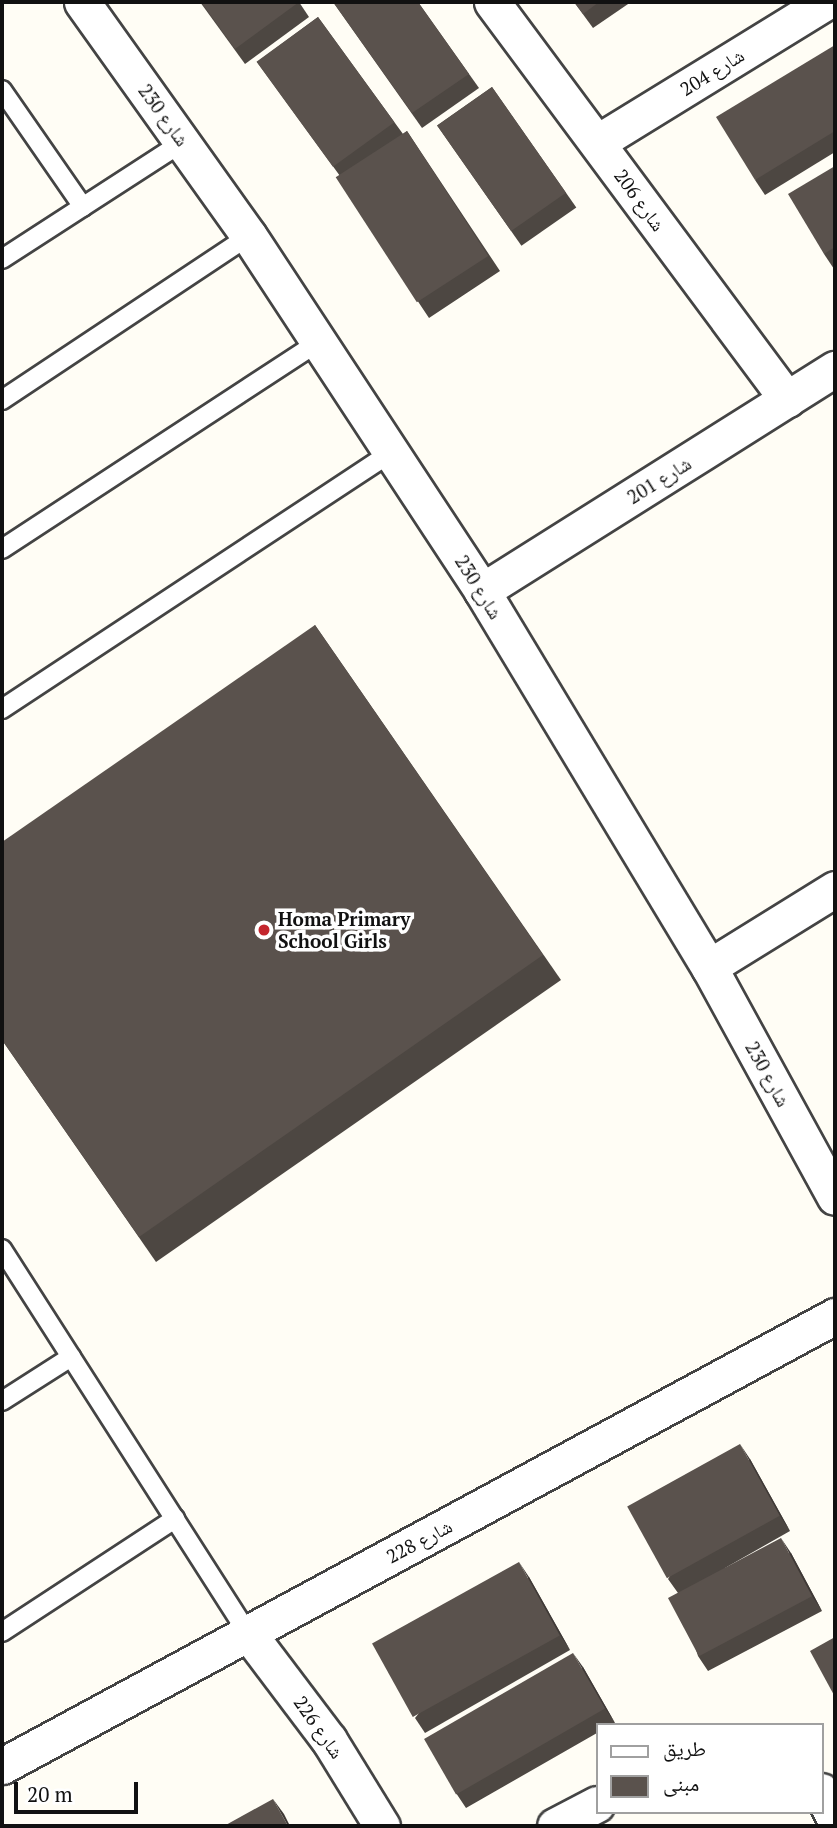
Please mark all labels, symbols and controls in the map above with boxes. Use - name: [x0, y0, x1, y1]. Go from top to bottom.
- street label: شارع 204: [676, 43, 748, 101]
- street label: شارع 230: [134, 80, 194, 150]
- street label: شارع 206: [610, 165, 670, 235]
- street label: شارع 201: [623, 451, 695, 509]
- street label: شارع 230: [450, 551, 508, 623]
- place label: Homa Primary School Girls: [278, 908, 410, 952]
- marker: Homa Primary School Girls: [256, 922, 272, 938]
- street label: شارع 230: [741, 1037, 795, 1111]
- street label: شارع 228: [382, 1514, 456, 1568]
- street label: شارع 226: [289, 1691, 349, 1763]
- legend: [596, 1723, 823, 1814]
- text: طريق: [663, 1734, 706, 1762]
- scale bar: [18, 1769, 142, 1813]
- text: مبنى: [663, 1769, 699, 1797]
- text: 20 m: [27, 1780, 73, 1808]

